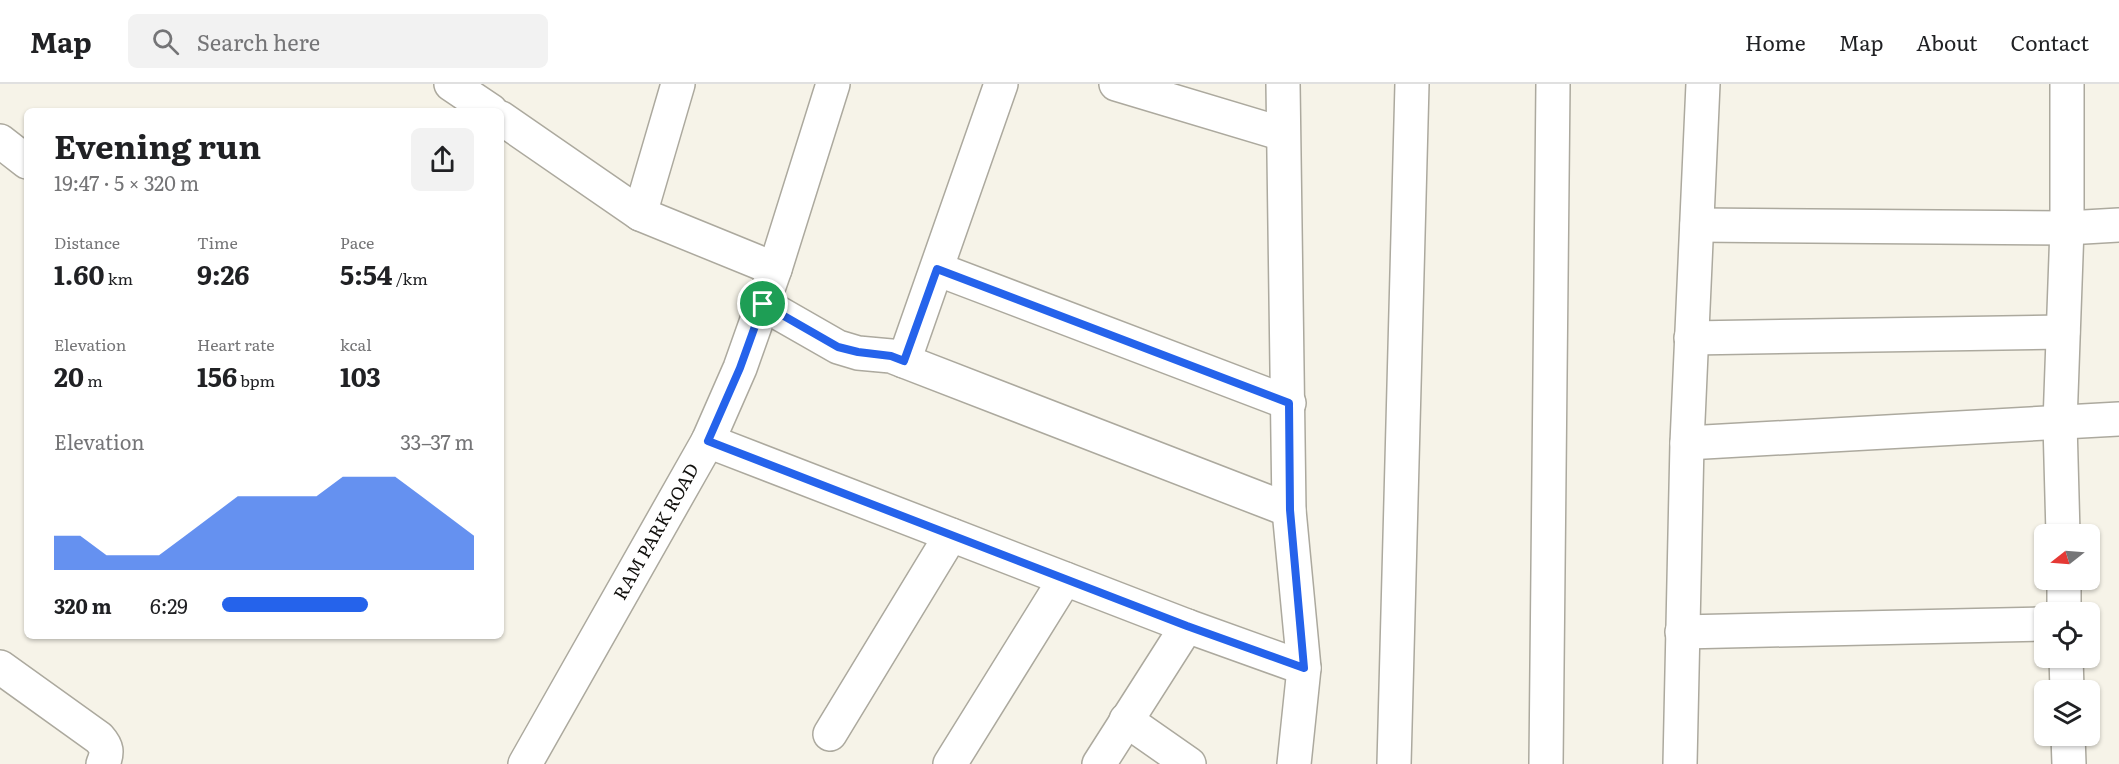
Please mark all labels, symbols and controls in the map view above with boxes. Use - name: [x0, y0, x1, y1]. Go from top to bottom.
- search box: [128, 14, 548, 68]
- text: Map: [30, 20, 92, 62]
- icon: search: [149, 25, 182, 58]
- text: Search here: [197, 25, 320, 58]
- text: Home: [1745, 26, 1806, 57]
- text: Map: [1839, 26, 1883, 57]
- text: About: [1916, 26, 1978, 57]
- text: Contact: [2011, 26, 2089, 57]
- text: Evening run: [54, 120, 261, 169]
- button: share: [411, 128, 474, 191]
- text: 19:47 · 5 × 320 m: [54, 167, 199, 197]
- text: Distance: [54, 230, 120, 254]
- text: Time: [197, 230, 238, 254]
- text: Pace: [340, 230, 374, 254]
- text: 1.60: [54, 254, 105, 293]
- text: 9:26: [197, 254, 250, 293]
- text: 5:54: [340, 254, 393, 293]
- text: km: [105, 266, 133, 290]
- text: /km: [393, 266, 428, 290]
- pin: [737, 278, 788, 329]
- icon: arrive: [746, 287, 779, 320]
- text: Elevation: [54, 332, 126, 356]
- text: Heart rate: [197, 332, 275, 356]
- text: kcal: [340, 332, 372, 356]
- text: 20: [54, 356, 84, 395]
- text: 156: [197, 356, 237, 395]
- text: 103: [340, 356, 381, 395]
- text: m: [84, 368, 103, 392]
- text: bpm: [237, 368, 275, 392]
- text: Elevation: [54, 426, 144, 456]
- text: 33–37 m: [400, 426, 474, 456]
- street label: RAM PARK ROAD: [606, 458, 705, 604]
- north arrow: [2034, 524, 2100, 590]
- map controls: [2034, 524, 2100, 746]
- text: 320 m: [54, 590, 112, 620]
- text: 6:29: [150, 590, 188, 620]
- button: locate: [2034, 602, 2100, 668]
- button: layers: [2034, 680, 2100, 746]

